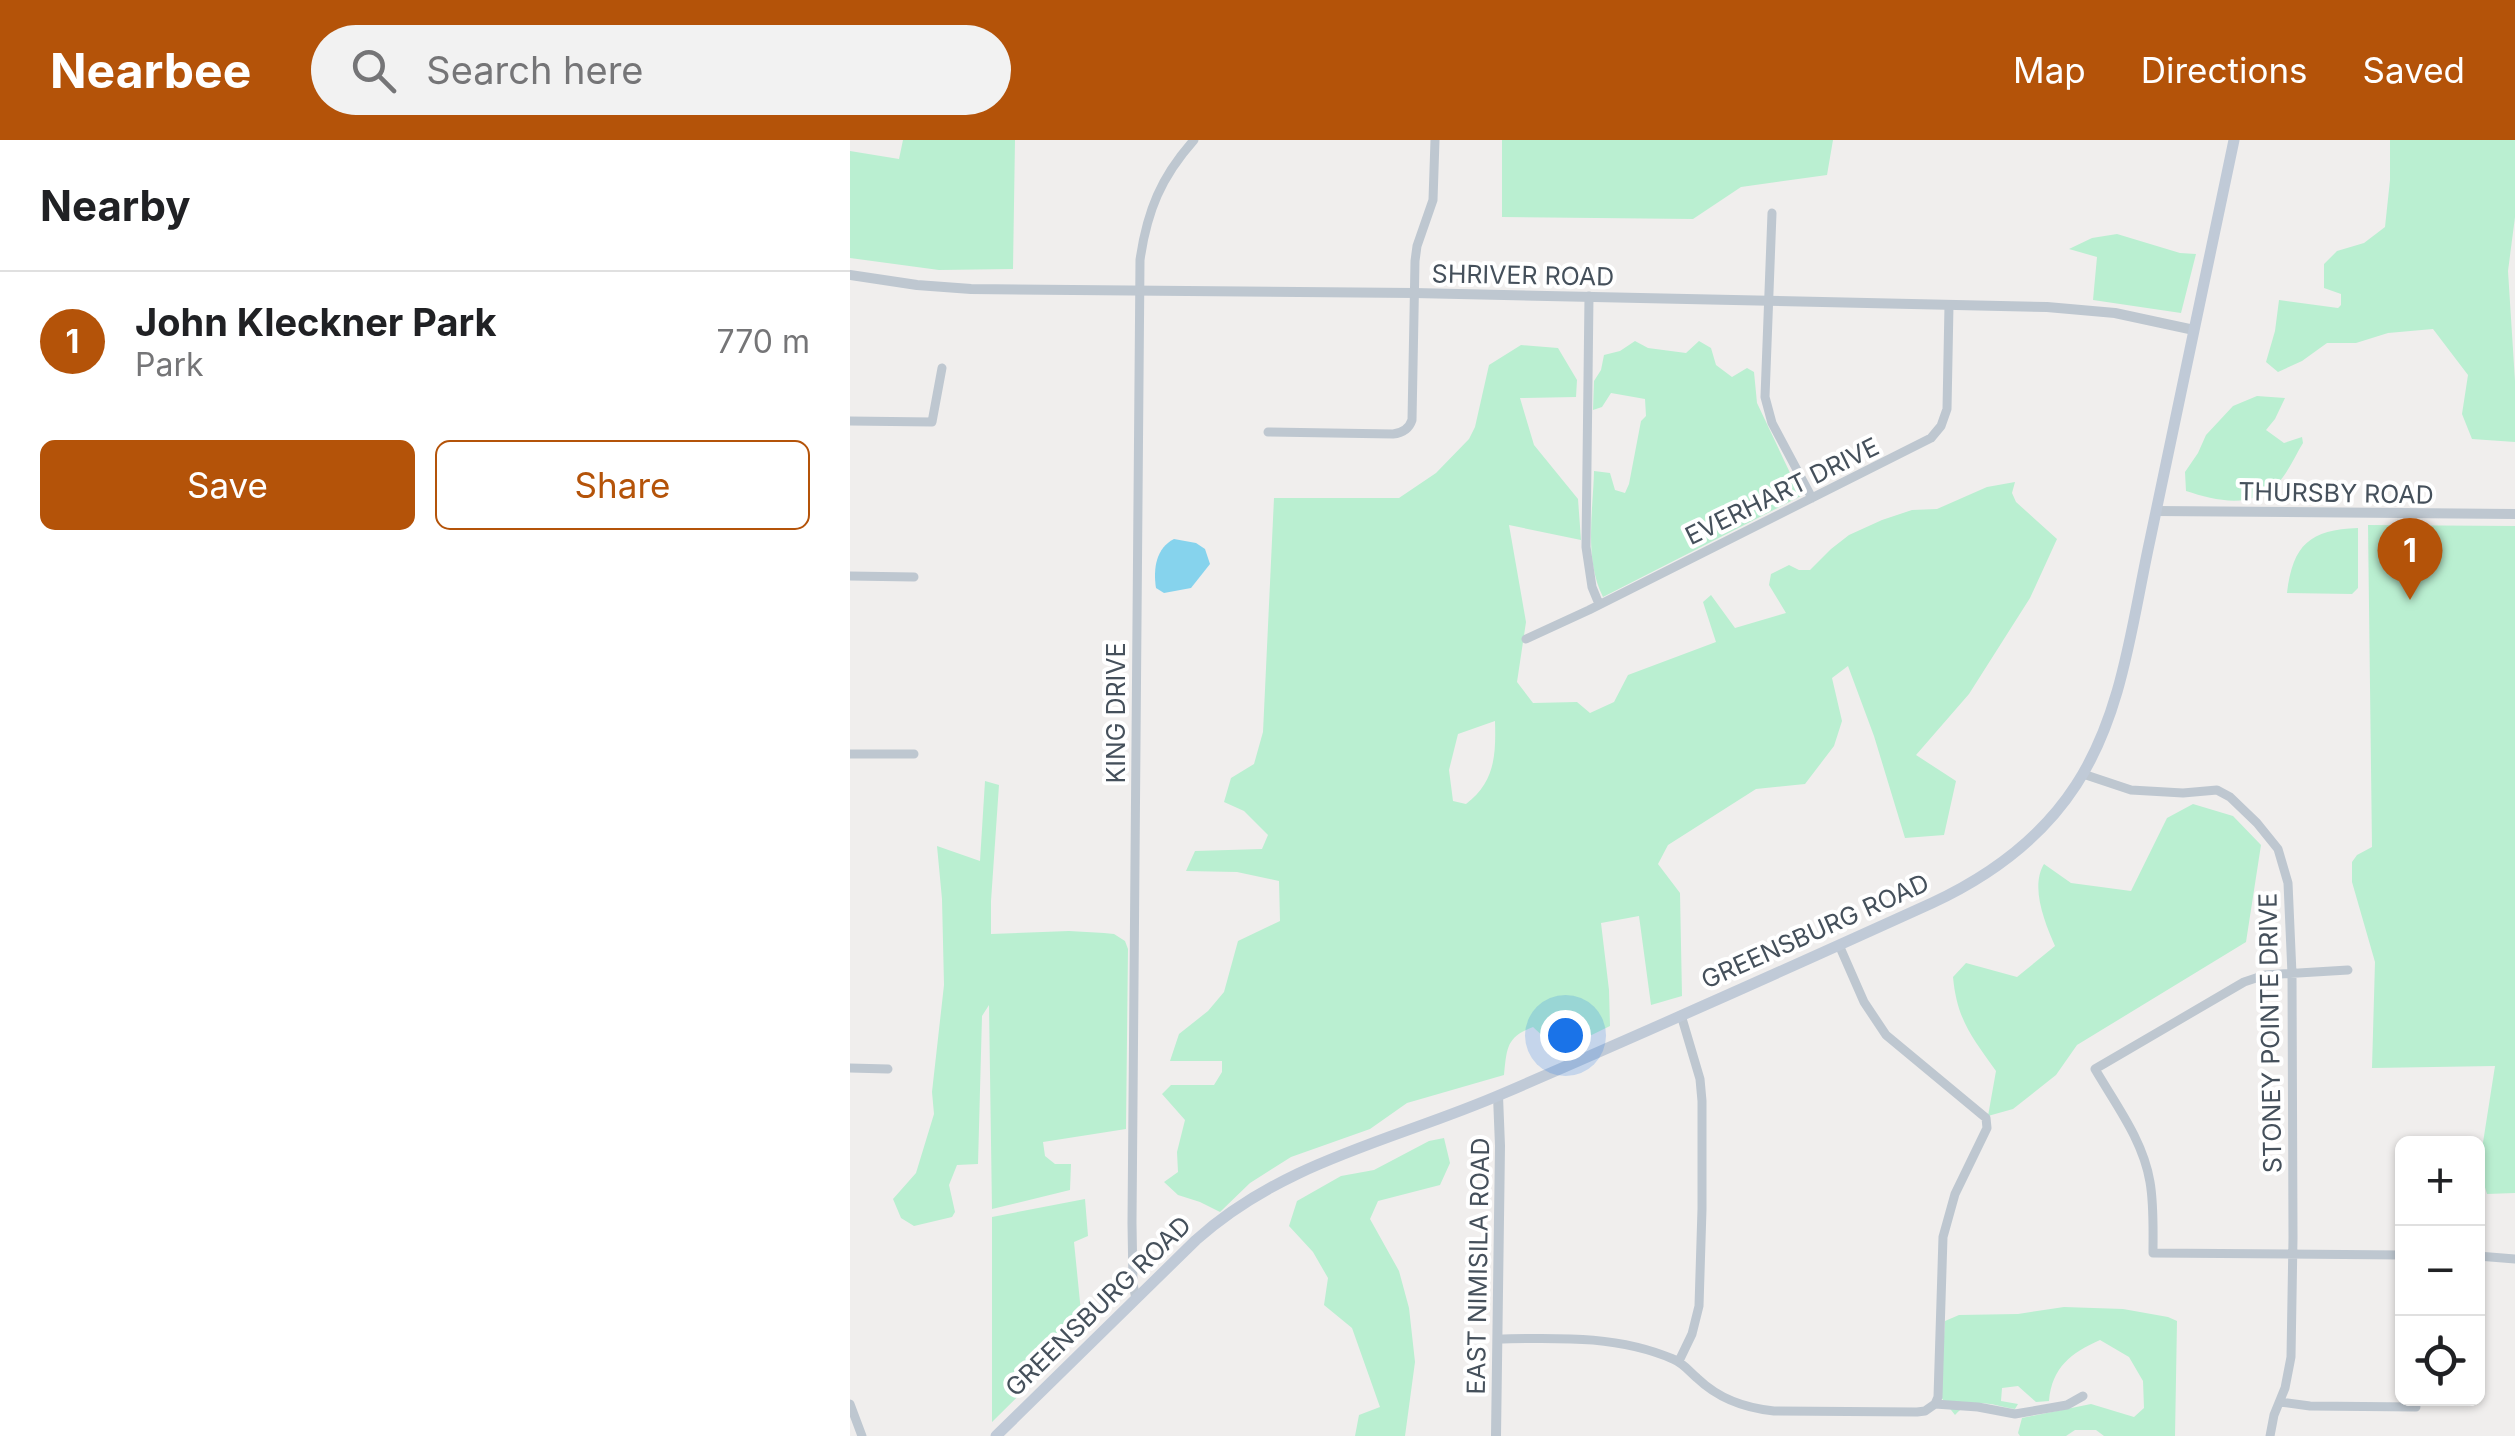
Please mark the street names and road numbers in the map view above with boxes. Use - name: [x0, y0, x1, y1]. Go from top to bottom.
- street label: SHRIVER ROAD: [1432, 258, 1614, 292]
- street label: EVERHART DRIVE: [1680, 431, 1884, 551]
- street label: THURSBY ROAD: [2238, 476, 2434, 510]
- street label: KING DRIVE: [1101, 642, 1131, 784]
- street label: GREENSBURG ROAD: [1697, 867, 1933, 995]
- street label: STONEY POINTE DRIVE: [2253, 893, 2287, 1173]
- street label: EAST NIMISILA ROAD: [1461, 1137, 1495, 1395]
- street label: GREENSBURG ROAD: [999, 1210, 1197, 1402]

